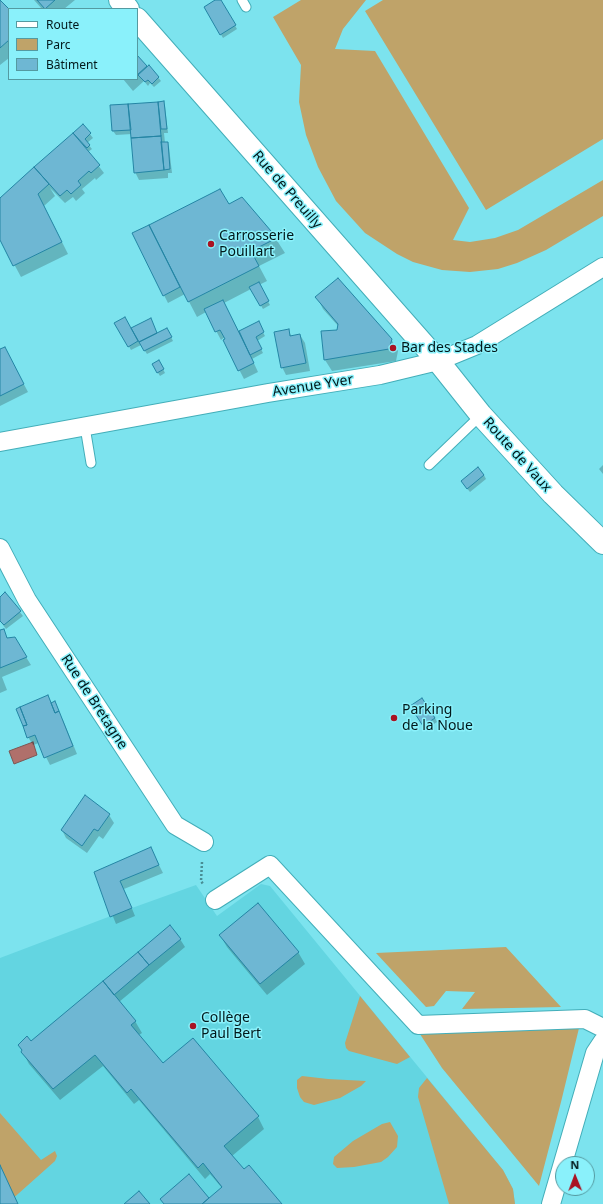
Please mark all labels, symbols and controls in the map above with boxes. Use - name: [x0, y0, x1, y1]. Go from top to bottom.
- legend: [8, 8, 138, 80]
- text: Route: [46, 16, 79, 33]
- text: Parc: [46, 36, 70, 53]
- text: Bâtiment: [46, 56, 98, 73]
- street label: Rue de Preuilly: [249, 148, 325, 232]
- place label: Carrosserie Pouillart: [219, 228, 294, 260]
- marker: Carrosserie Pouillart: [206, 239, 216, 249]
- place label: Bar des Stades: [401, 340, 498, 356]
- marker: Bar des Stades: [388, 343, 398, 353]
- street label: Avenue Yver: [271, 371, 355, 401]
- street label: Route de Vaux: [479, 414, 555, 496]
- street label: Rue de Bretagne: [57, 651, 131, 753]
- place label: Parking de la Noue: [402, 702, 473, 734]
- marker: Parking de la Noue: [389, 713, 399, 723]
- place label: Collège Paul Bert: [201, 1010, 261, 1042]
- marker: Collège Paul Bert: [188, 1021, 198, 1031]
- north arrow: [555, 1156, 595, 1196]
- text: N: [570, 1157, 579, 1172]

